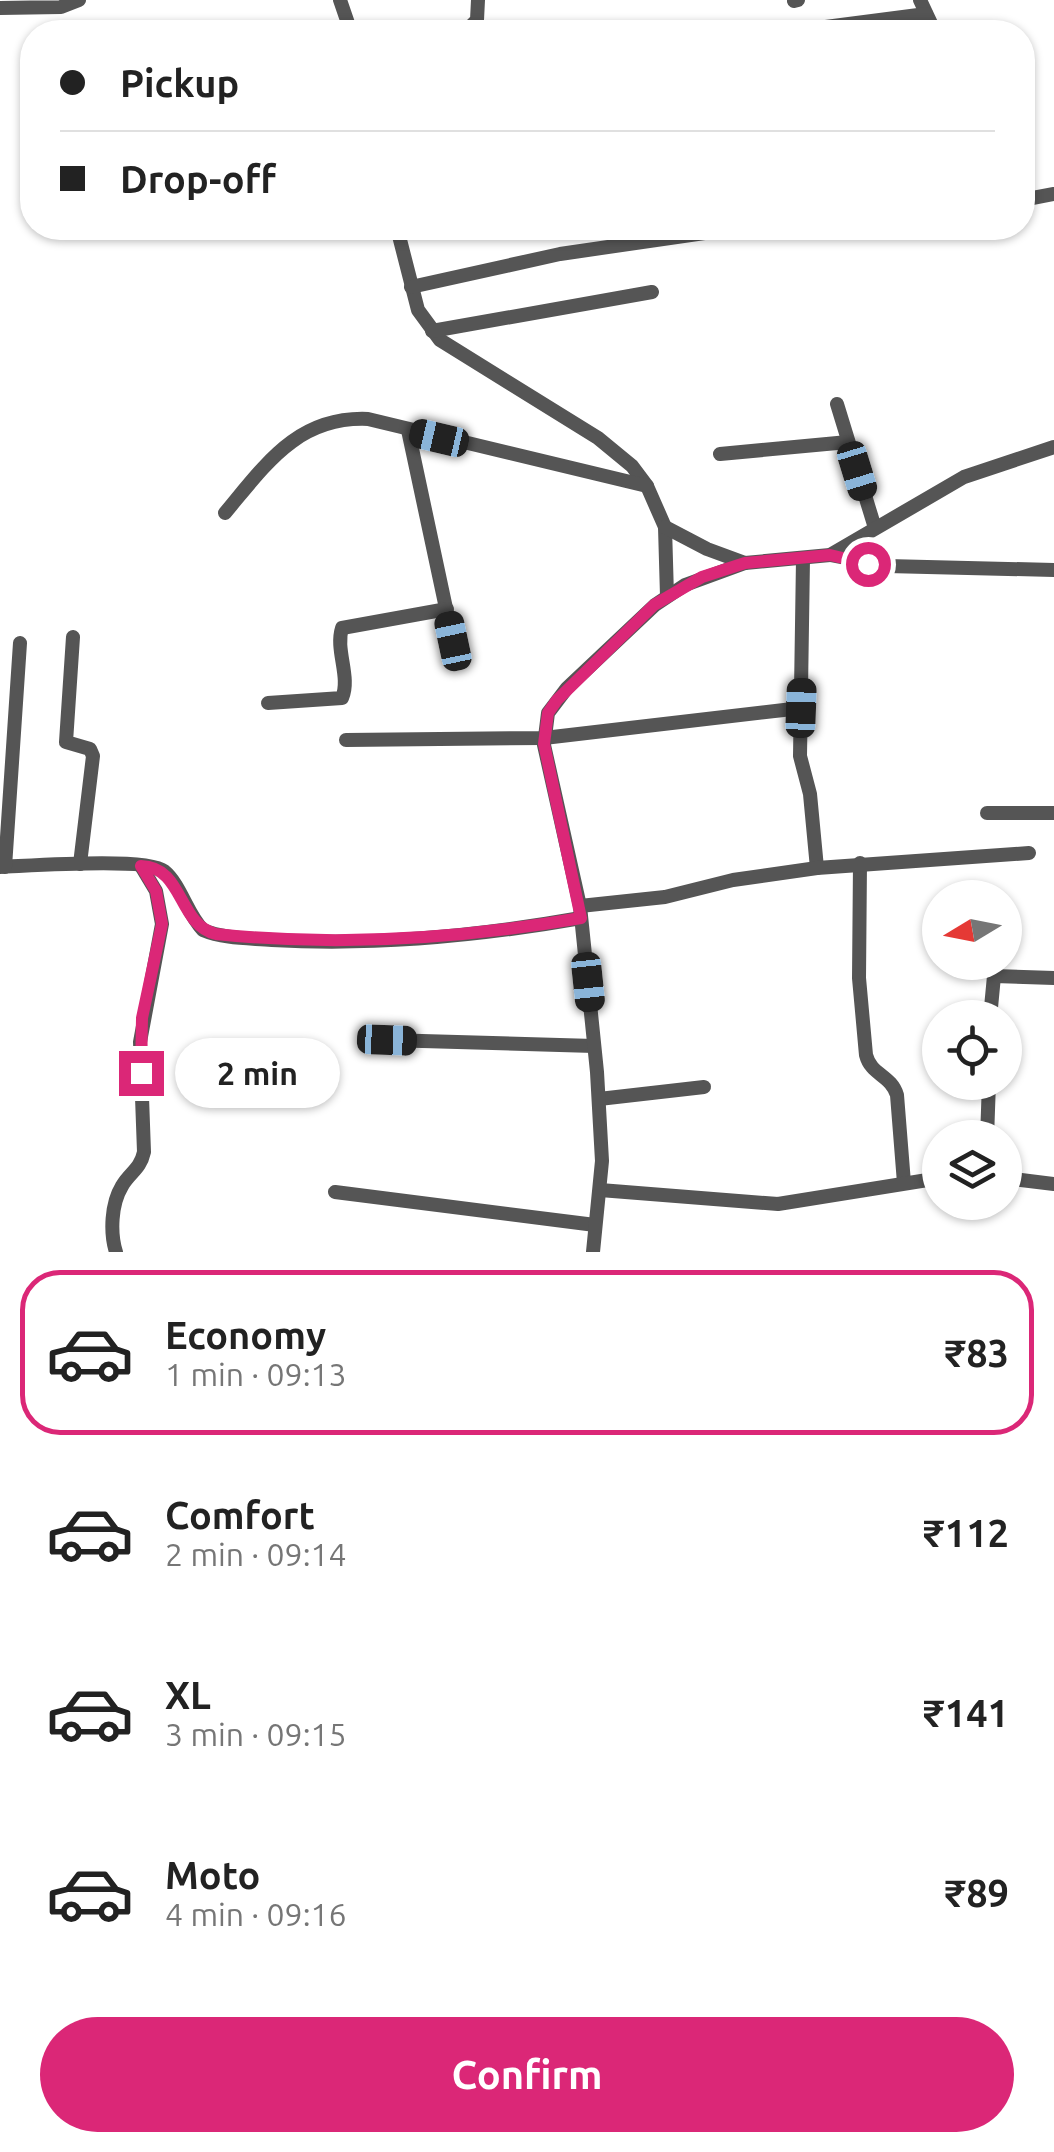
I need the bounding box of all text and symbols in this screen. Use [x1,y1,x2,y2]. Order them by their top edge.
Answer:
text: Pickup [120,62,239,104]
text: Drop-off [120,158,276,200]
car [406,417,472,459]
car [834,438,880,504]
route start [846,542,891,587]
car [432,609,474,673]
car [785,677,817,739]
north arrow [922,880,1022,980]
map controls [922,880,1022,1220]
car [570,951,606,1013]
button: locate [922,1000,1022,1100]
car [356,1024,418,1056]
callout: 2 min [176,1038,341,1108]
route end [119,1051,164,1096]
text: 2 min [217,1055,298,1091]
button: layers [922,1120,1022,1220]
icon: car [45,1308,135,1398]
text: Economy [165,1314,326,1356]
text: ₹83 [945,1332,1009,1374]
text: 1 min · 09:13 [165,1356,347,1392]
icon: car [45,1488,135,1578]
text: Comfort [165,1494,315,1536]
text: ₹112 [923,1512,1009,1554]
text: 2 min · 09:14 [165,1536,347,1572]
icon: car [45,1668,135,1758]
text: XL [165,1674,211,1716]
text: ₹141 [923,1692,1009,1734]
text: 3 min · 09:15 [165,1716,347,1752]
icon: car [45,1848,135,1938]
text: Moto [165,1854,260,1896]
text: ₹89 [945,1872,1009,1914]
text: 4 min · 09:16 [165,1896,347,1932]
button: Confirm [40,2017,1014,2132]

